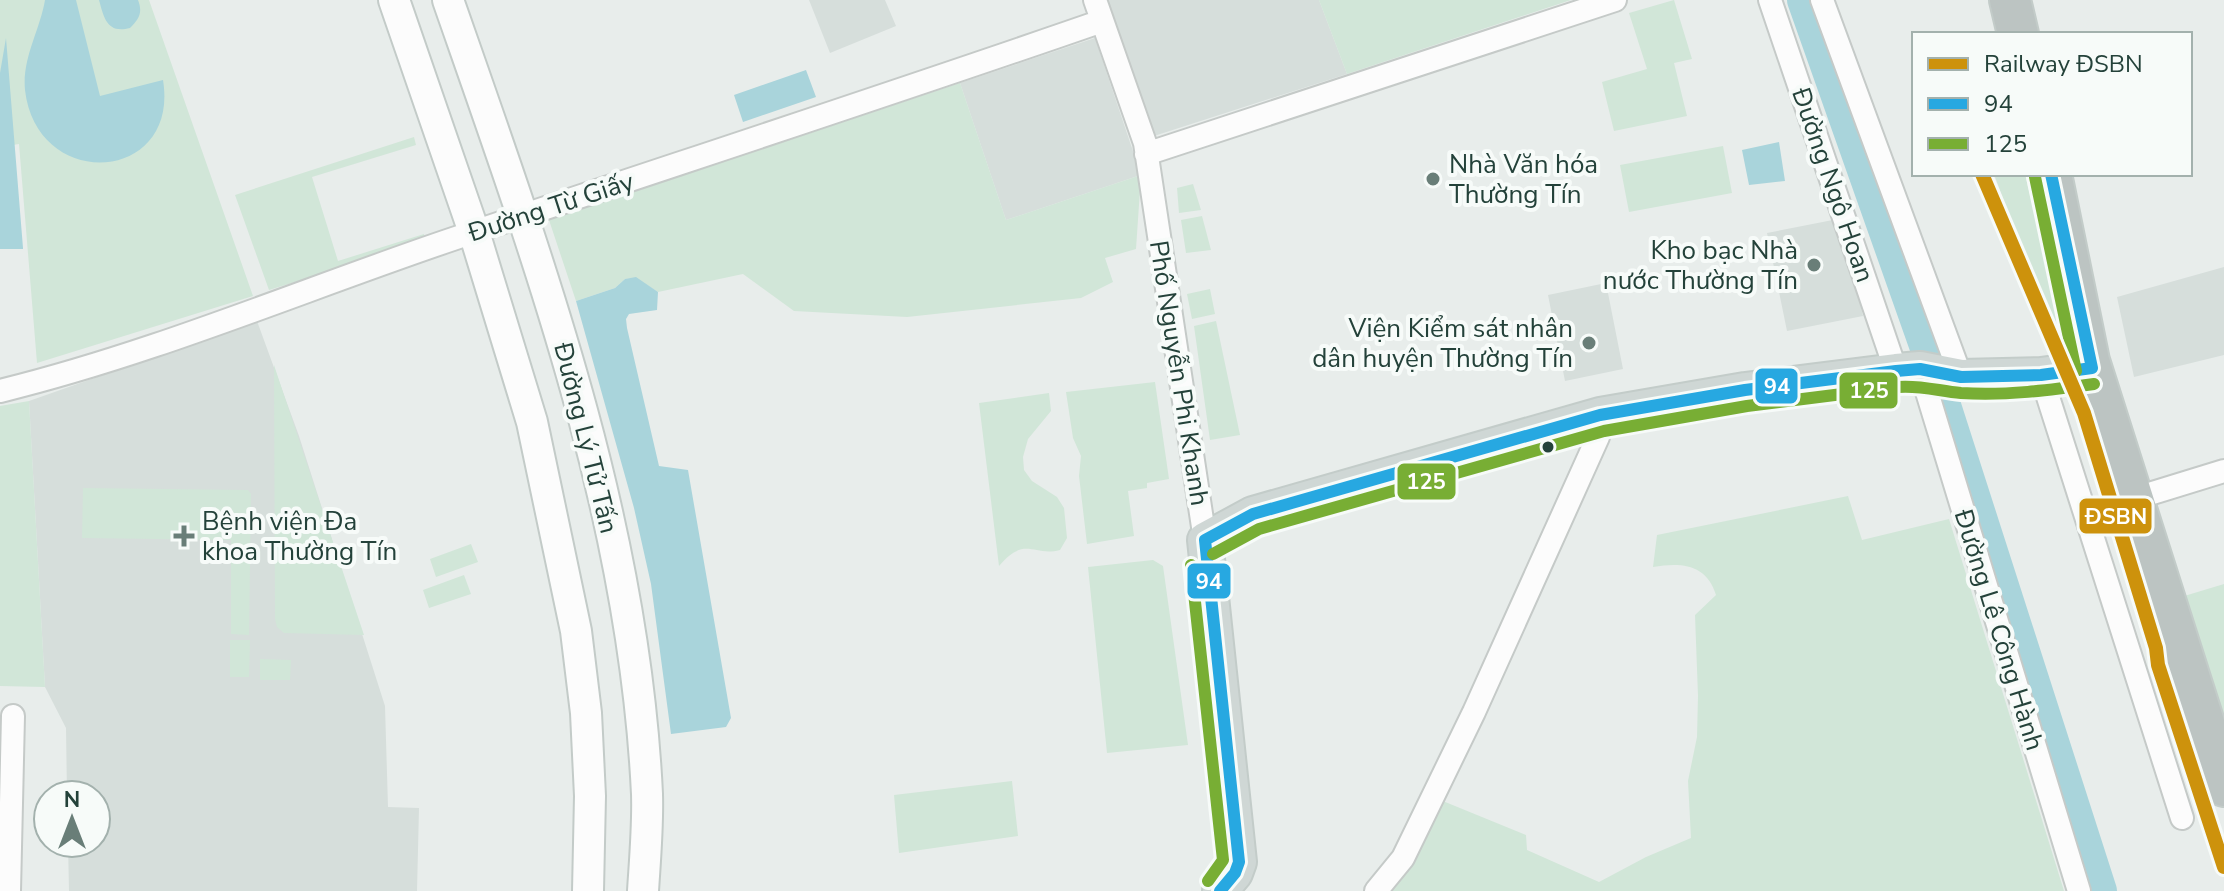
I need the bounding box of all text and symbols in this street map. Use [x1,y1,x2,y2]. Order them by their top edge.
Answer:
legend [1912,32,2192,176]
text: Railway ĐSBN [1984,48,2143,80]
street label: Đường Ngô Hoan [1783,82,1883,287]
text: 94 [1984,88,2013,120]
text: 125 [1984,128,2027,160]
place label: Nhà Văn hóa Thường Tín [1449,147,1598,212]
street label: Đường Từ Giấy [463,164,639,251]
marker: Nhà Văn hóa Thường Tín [1424,170,1442,188]
place label: Kho bạc Nhà nước Thường Tín [1603,233,1798,298]
street label: Phố Nguyễn Phi Khanh [1141,238,1217,508]
marker: Kho bạc Nhà nước Thường Tín [1805,256,1823,274]
place label: Viện Kiểm sát nhân dân huyện Thường Tín [1312,311,1573,376]
marker: Viện Kiểm sát nhân dân huyện Thường Tín [1580,334,1598,352]
street label: Đường Lý Tử Tấn [545,338,627,537]
line badge: 94 [1754,367,1799,405]
line badge: 125 [1838,371,1899,410]
text: 94 [1764,372,1790,402]
text: 125 [1849,376,1889,406]
unlabelled marker [1540,439,1556,455]
line badge: 125 [1396,462,1457,501]
text: 125 [1406,467,1446,497]
line badge: ĐSBN [2078,497,2153,535]
text: ĐSBN [2084,502,2147,532]
place label: Bệnh viện Đa khoa Thường Tín [202,504,397,569]
street label: Đường Lê Công Hành [1945,504,2052,755]
marker: Bệnh viện Đa khoa Thường Tín [173,525,195,547]
line badge: 94 [1186,562,1232,600]
text: 94 [1196,567,1222,597]
north arrow [32,779,112,859]
text: N [64,785,80,815]

